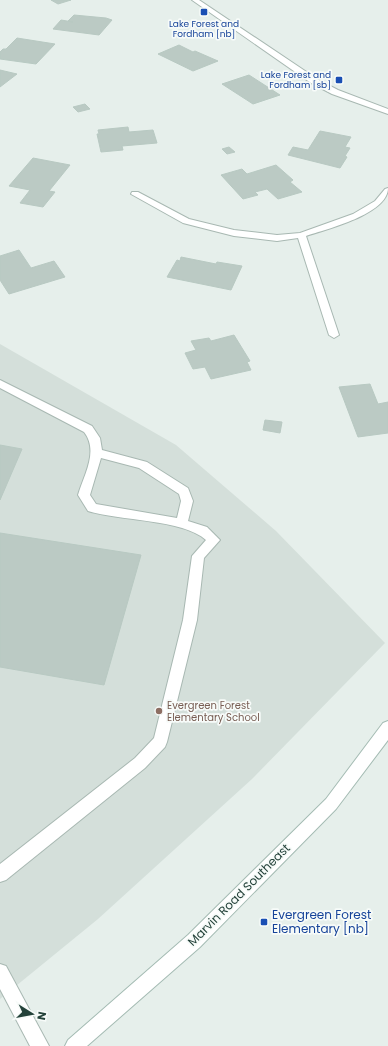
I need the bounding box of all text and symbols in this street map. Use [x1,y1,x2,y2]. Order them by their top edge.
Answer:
marker: Lake Forest and Fordham [nb] [199,7,209,17]
place label: Lake Forest and Fordham [nb] [169,18,239,40]
place label: Lake Forest and Fordham [sb] [261,69,331,91]
marker: Lake Forest and Fordham [sb] [334,75,344,85]
place label: Evergreen Forest Elementary School [167,698,260,725]
marker: Evergreen Forest Elementary School [154,706,164,716]
street label: Marvin Road Southeast [184,840,294,950]
place label: Evergreen Forest Elementary [nb] [272,906,371,937]
marker: Evergreen Forest Elementary [nb] [259,917,269,927]
north arrow [12,994,52,1034]
text: N [33,1010,50,1021]

